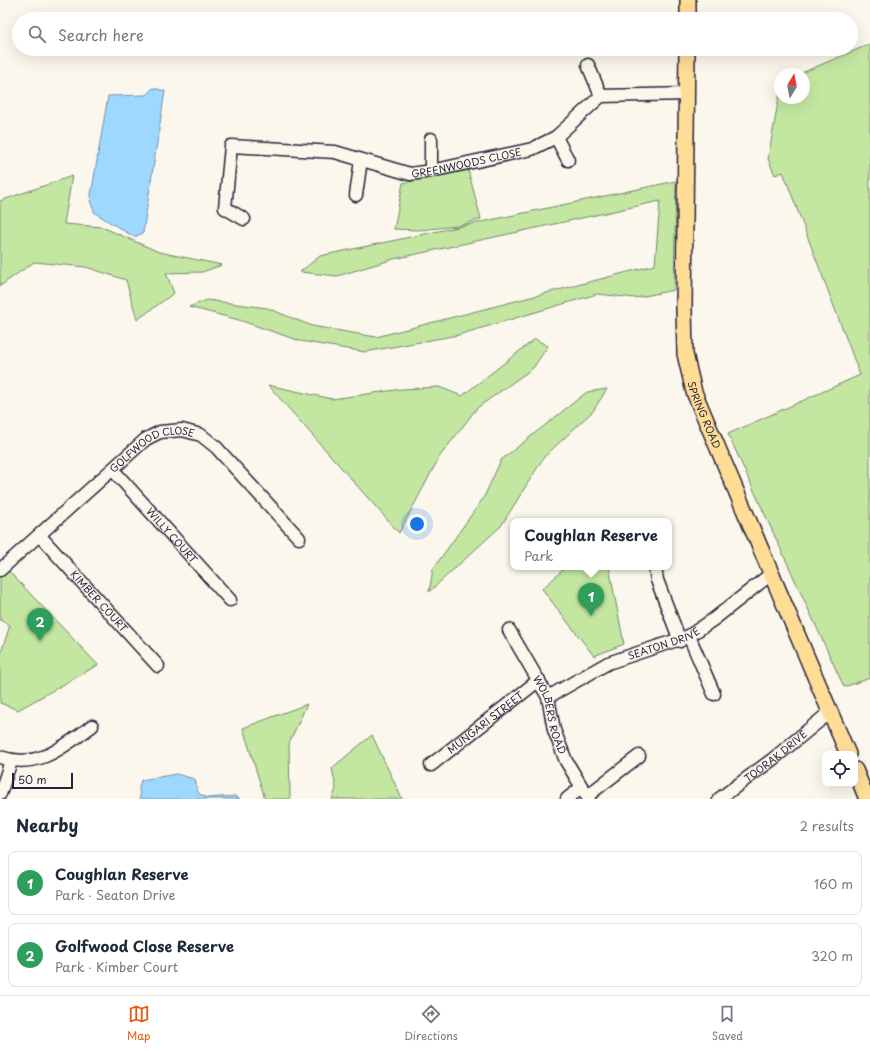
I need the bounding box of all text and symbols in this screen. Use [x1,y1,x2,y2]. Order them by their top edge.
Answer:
search box [12,12,858,56]
icon: search [26,23,48,45]
text: Search here [58,23,144,46]
north arrow [774,68,810,104]
street label: GREENWOODS CLOSE [410,144,523,181]
street label: SPRING ROAD [685,380,725,451]
street label: GOLFWOOD CLOSE [106,422,196,475]
street label: WILLY COURT [143,504,201,566]
your location [407,514,427,534]
popup [510,518,672,570]
text: Coughlan Reserve [524,523,658,546]
text: Park [524,546,553,565]
street label: KIMBER COURT [67,567,132,635]
pin: 1 [578,583,604,616]
pin: 2 [27,608,53,641]
street label: SEATON DRIVE [626,623,702,663]
street label: WOLBERS ROAD [530,672,571,756]
street label: MUNGARI STREET [444,687,526,757]
street label: TOORAK DRIVE [741,726,810,785]
map controls [822,751,858,787]
button: locate [822,751,858,787]
scale bar [12,771,73,790]
text: 50 m [18,771,47,788]
text: Nearby [16,812,78,838]
text: 2 results [800,816,854,835]
text: Coughlan Reserve [55,862,189,885]
text: 1 [27,874,33,893]
text: 160 m [814,874,853,893]
text: Park · Seaton Drive [55,885,175,904]
text: Golfwood Close Reserve [55,934,234,957]
text: 2 [25,946,35,965]
text: 320 m [811,946,853,965]
text: Park · Kimber Court [55,957,178,976]
tab: Map [127,1003,150,1044]
tab: Directions [404,1003,458,1044]
tab: Saved [712,1003,743,1044]

